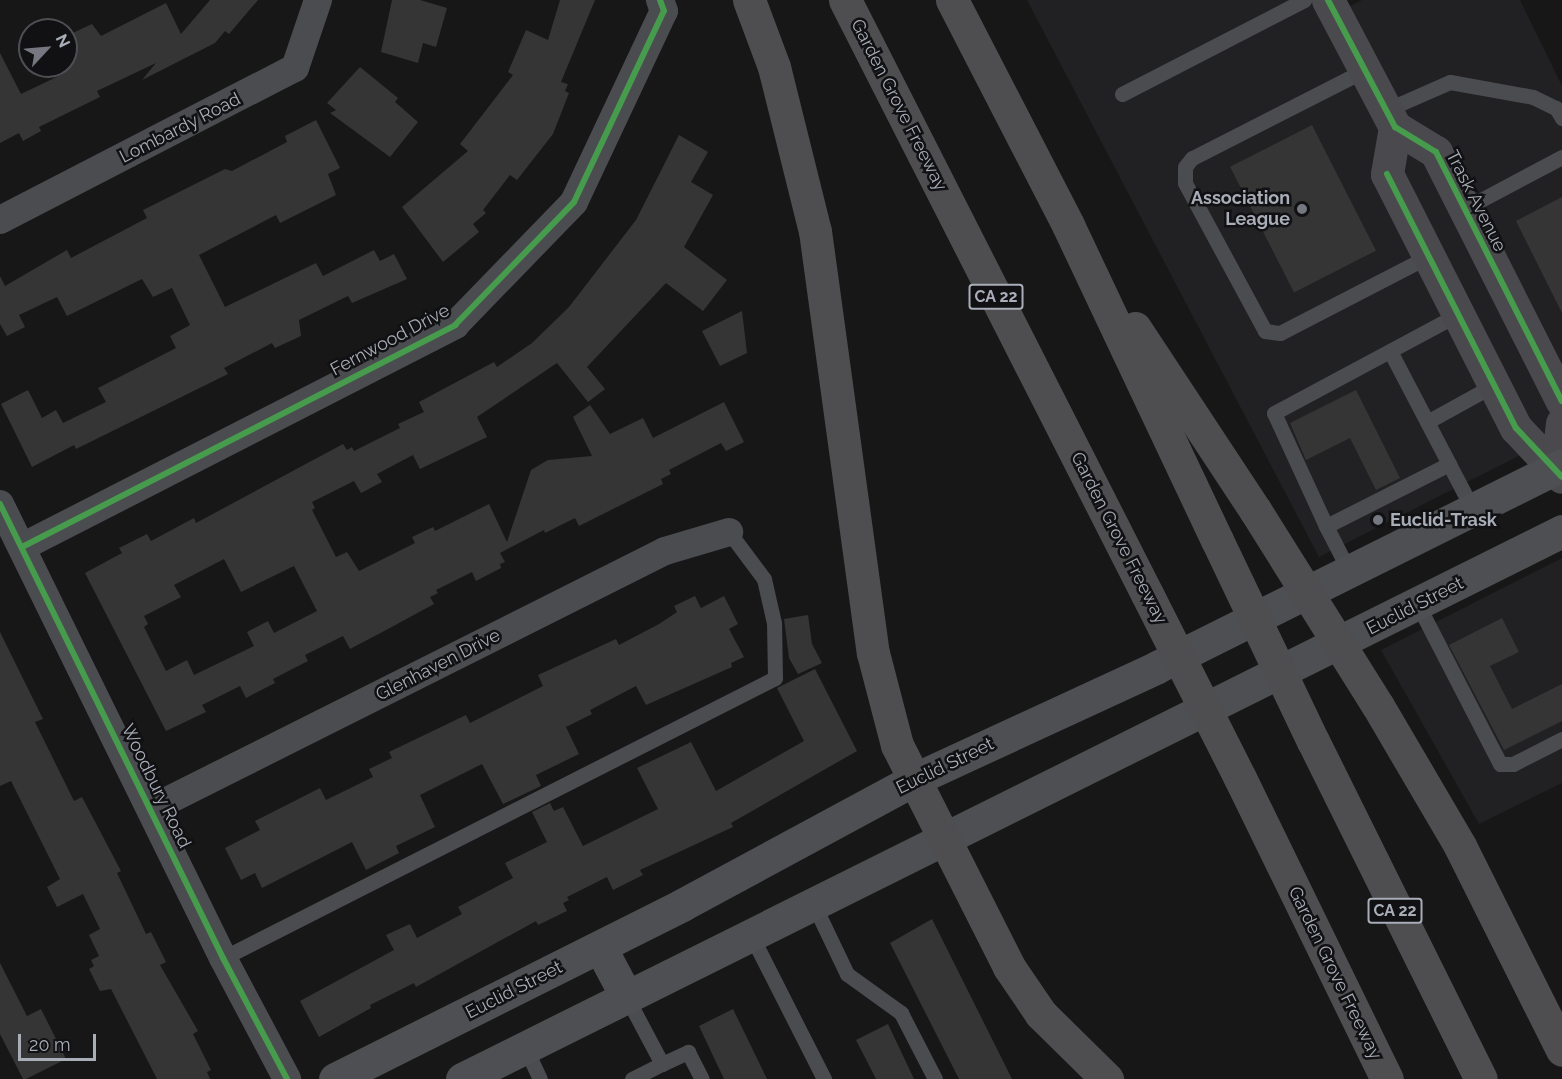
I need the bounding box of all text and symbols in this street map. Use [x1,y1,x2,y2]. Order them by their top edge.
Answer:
street label: Garden Grove Freeway [846,16,952,194]
north arrow [18,18,78,78]
text: N [52,31,74,50]
street label: Lombardy Road [116,88,244,168]
street label: Trask Avenue [1441,146,1511,256]
place label: Association League [1191,188,1290,230]
marker: Association League [1295,202,1309,216]
road number: CA 22 [968,284,1024,310]
street label: Fernwood Drive [327,300,453,380]
street label: Garden Grove Freeway [1066,449,1172,627]
place label: Euclid-Trask [1390,509,1497,531]
marker: Euclid-Trask [1371,513,1385,527]
street label: Euclid Street [1363,572,1467,640]
street label: Glenhaven Drive [372,624,504,706]
street label: Woodbury Road [117,720,195,852]
street label: Euclid Street [893,733,997,799]
street label: Garden Grove Freeway [1284,883,1386,1063]
road number: CA 22 [1366,898,1424,924]
street label: Euclid Street [462,956,566,1024]
scale bar [21,1022,99,1060]
text: 20 m [29,1034,71,1055]

